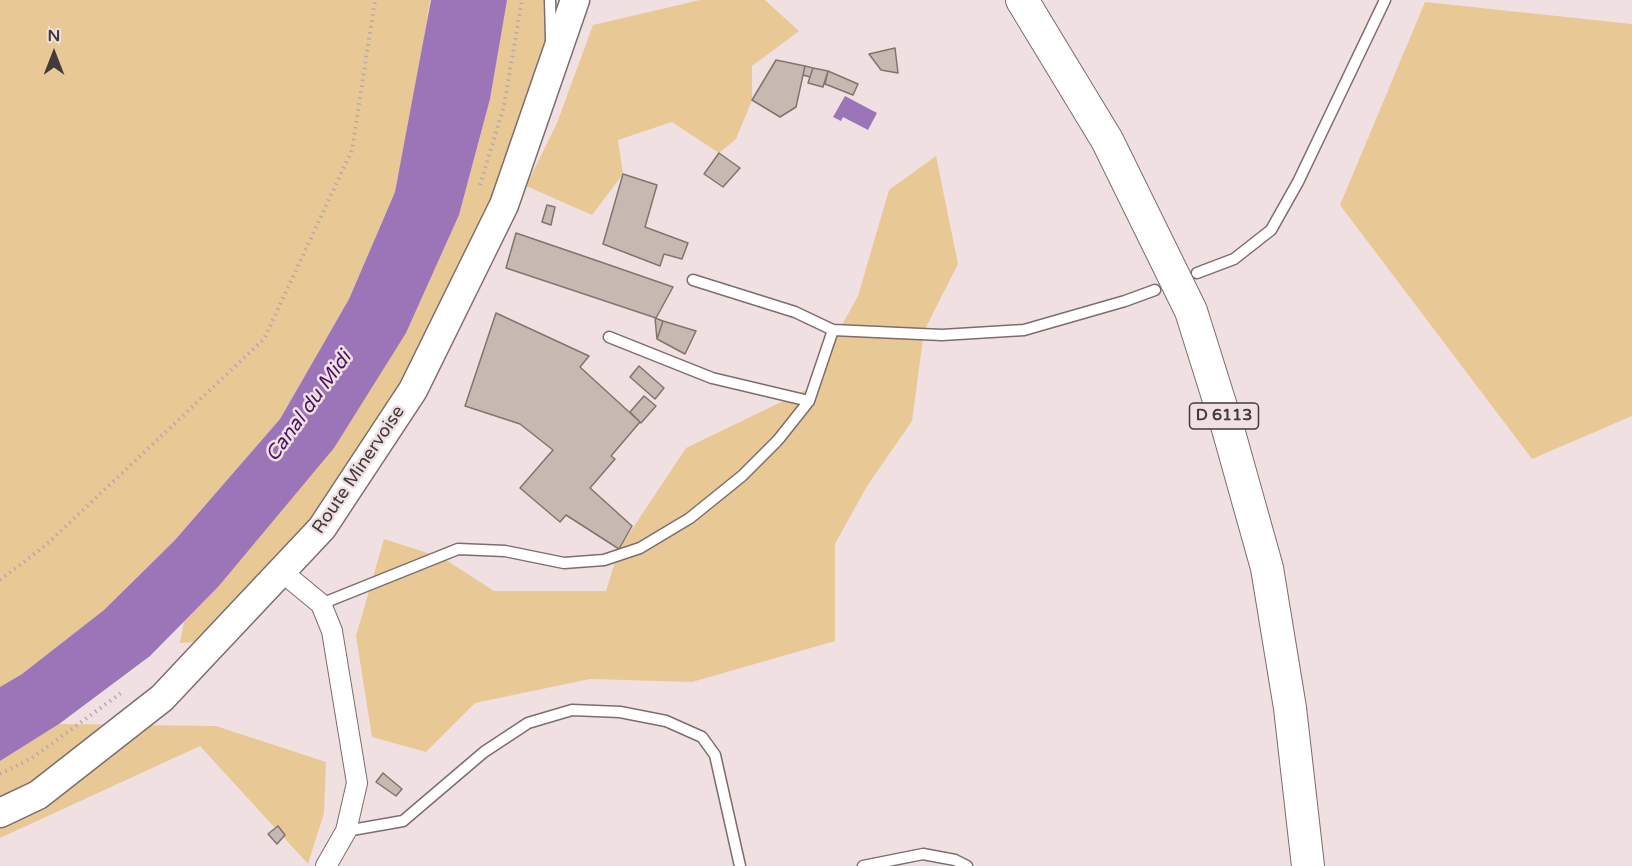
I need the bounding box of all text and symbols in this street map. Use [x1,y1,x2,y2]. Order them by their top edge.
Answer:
north arrow [24,24,84,84]
text: N [48,26,60,46]
water label: Canal du Midi [261,347,357,467]
street label: Route Minervoise [308,402,410,538]
road number: D 6113 [1190,403,1258,429]

